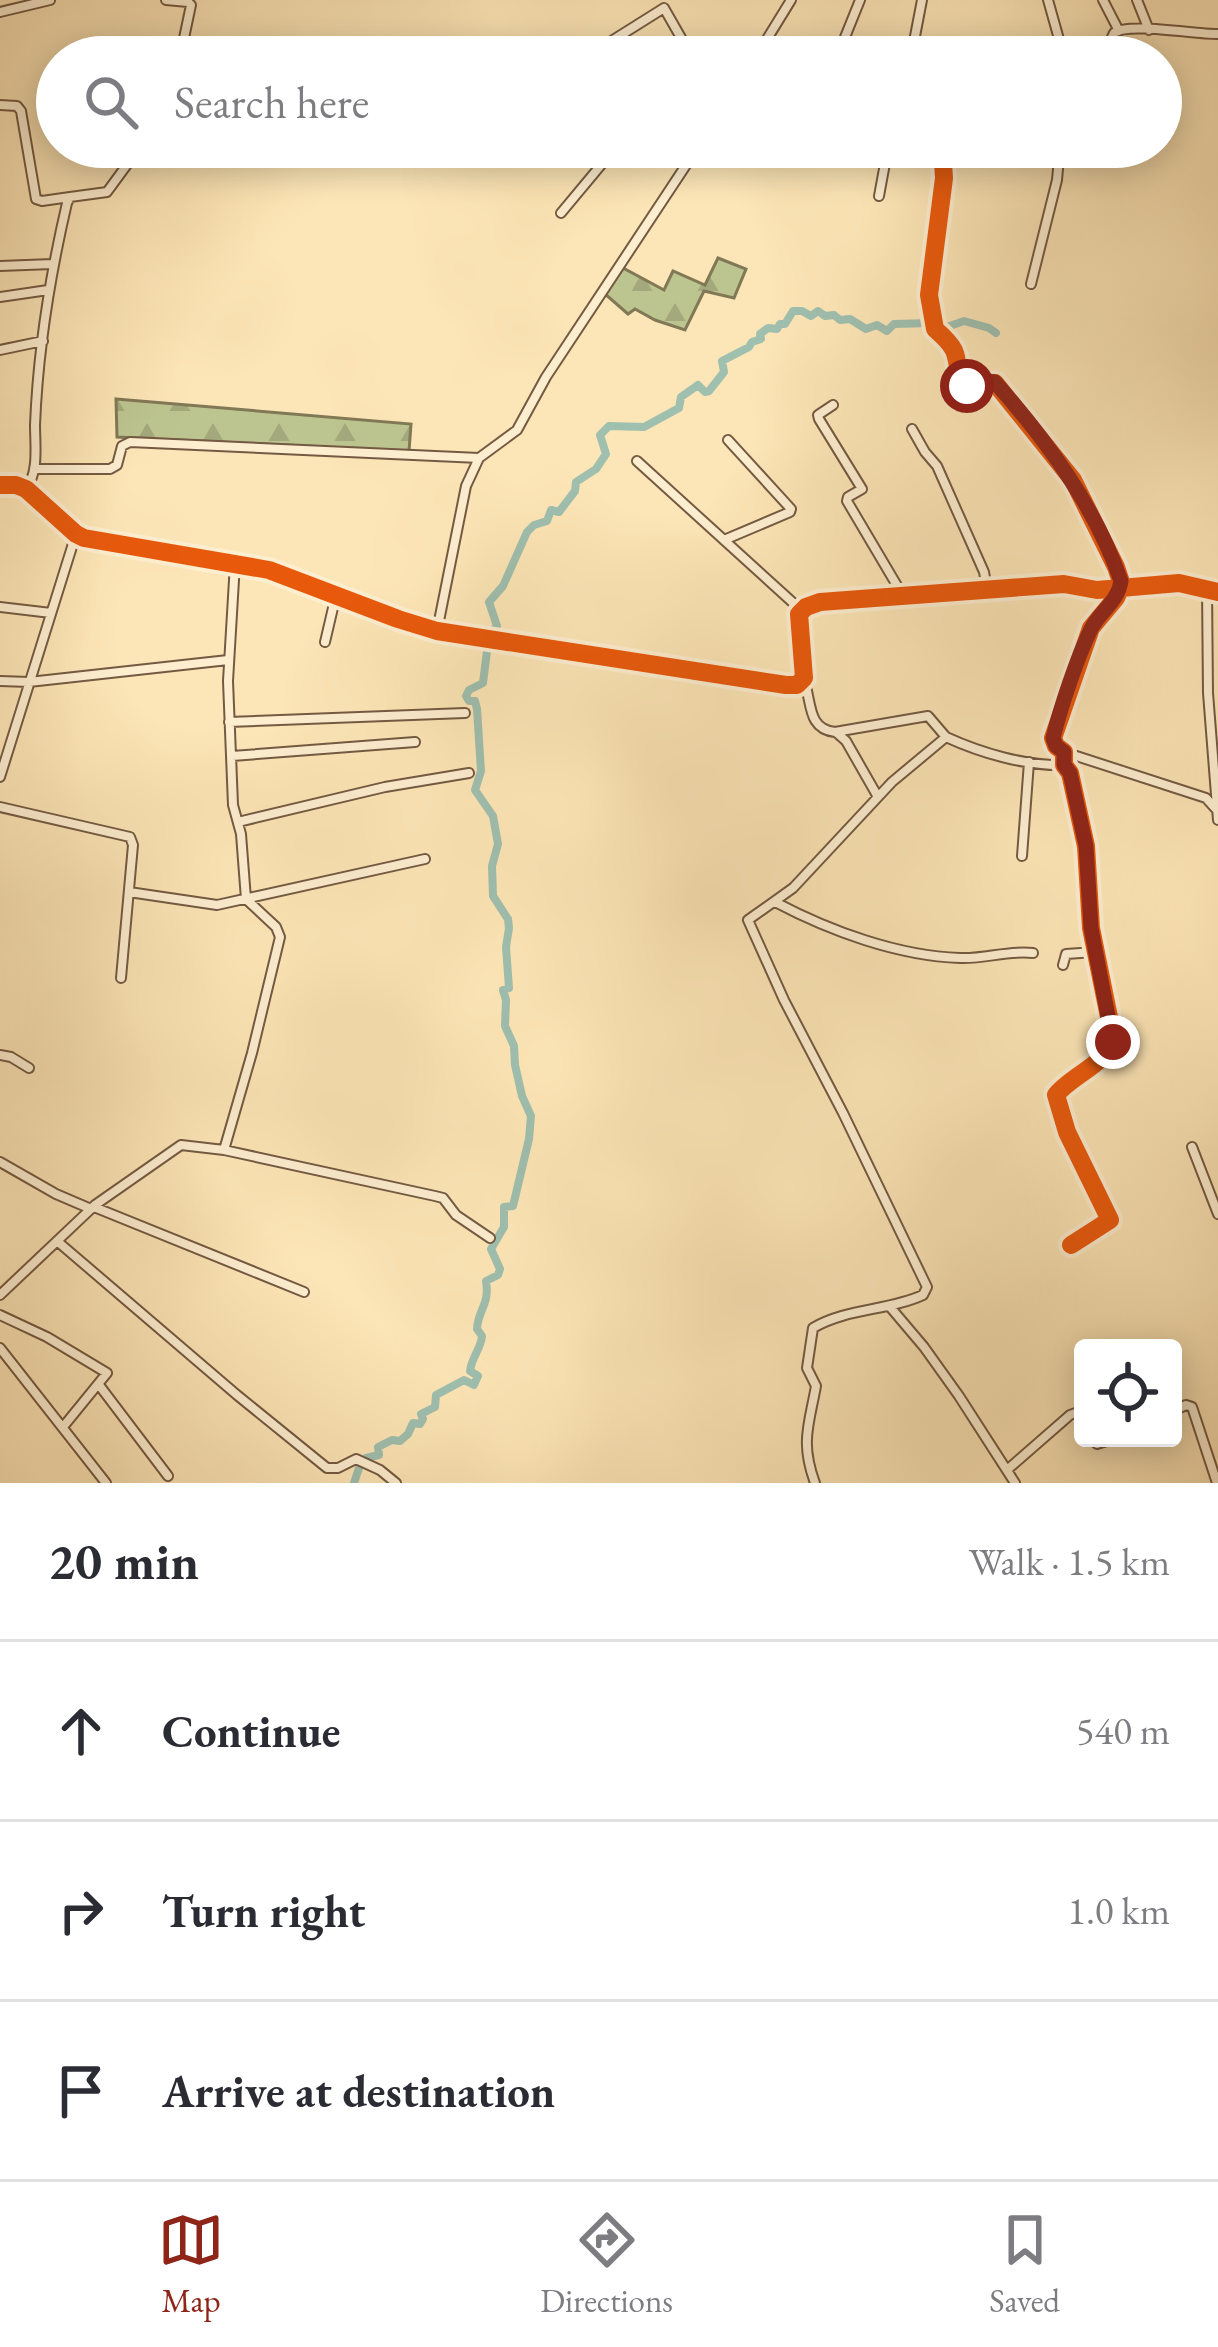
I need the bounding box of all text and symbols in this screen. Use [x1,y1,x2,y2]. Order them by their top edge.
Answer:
search box [36,36,1182,168]
icon: search [78,69,144,135]
text: Search here [174,73,369,131]
route start [940,359,994,413]
route end [1086,1015,1140,1069]
map controls [1074,1339,1182,1447]
button: locate [1074,1339,1182,1447]
text: 20 min [48,1528,199,1594]
text: Walk · 1.5 km [969,1536,1170,1587]
icon: ahead [48,1698,114,1764]
text: Continue [162,1702,340,1760]
text: 540 m [1076,1705,1170,1756]
icon: right [48,1878,114,1944]
text: Turn right [162,1882,365,1940]
text: 1.0 km [1067,1885,1170,1936]
icon: arrive [48,2058,114,2124]
text: Arrive at destination [162,2062,555,2120]
tab: Map [158,2207,224,2322]
tab: Directions [540,2207,673,2322]
tab: Saved [989,2207,1060,2322]

